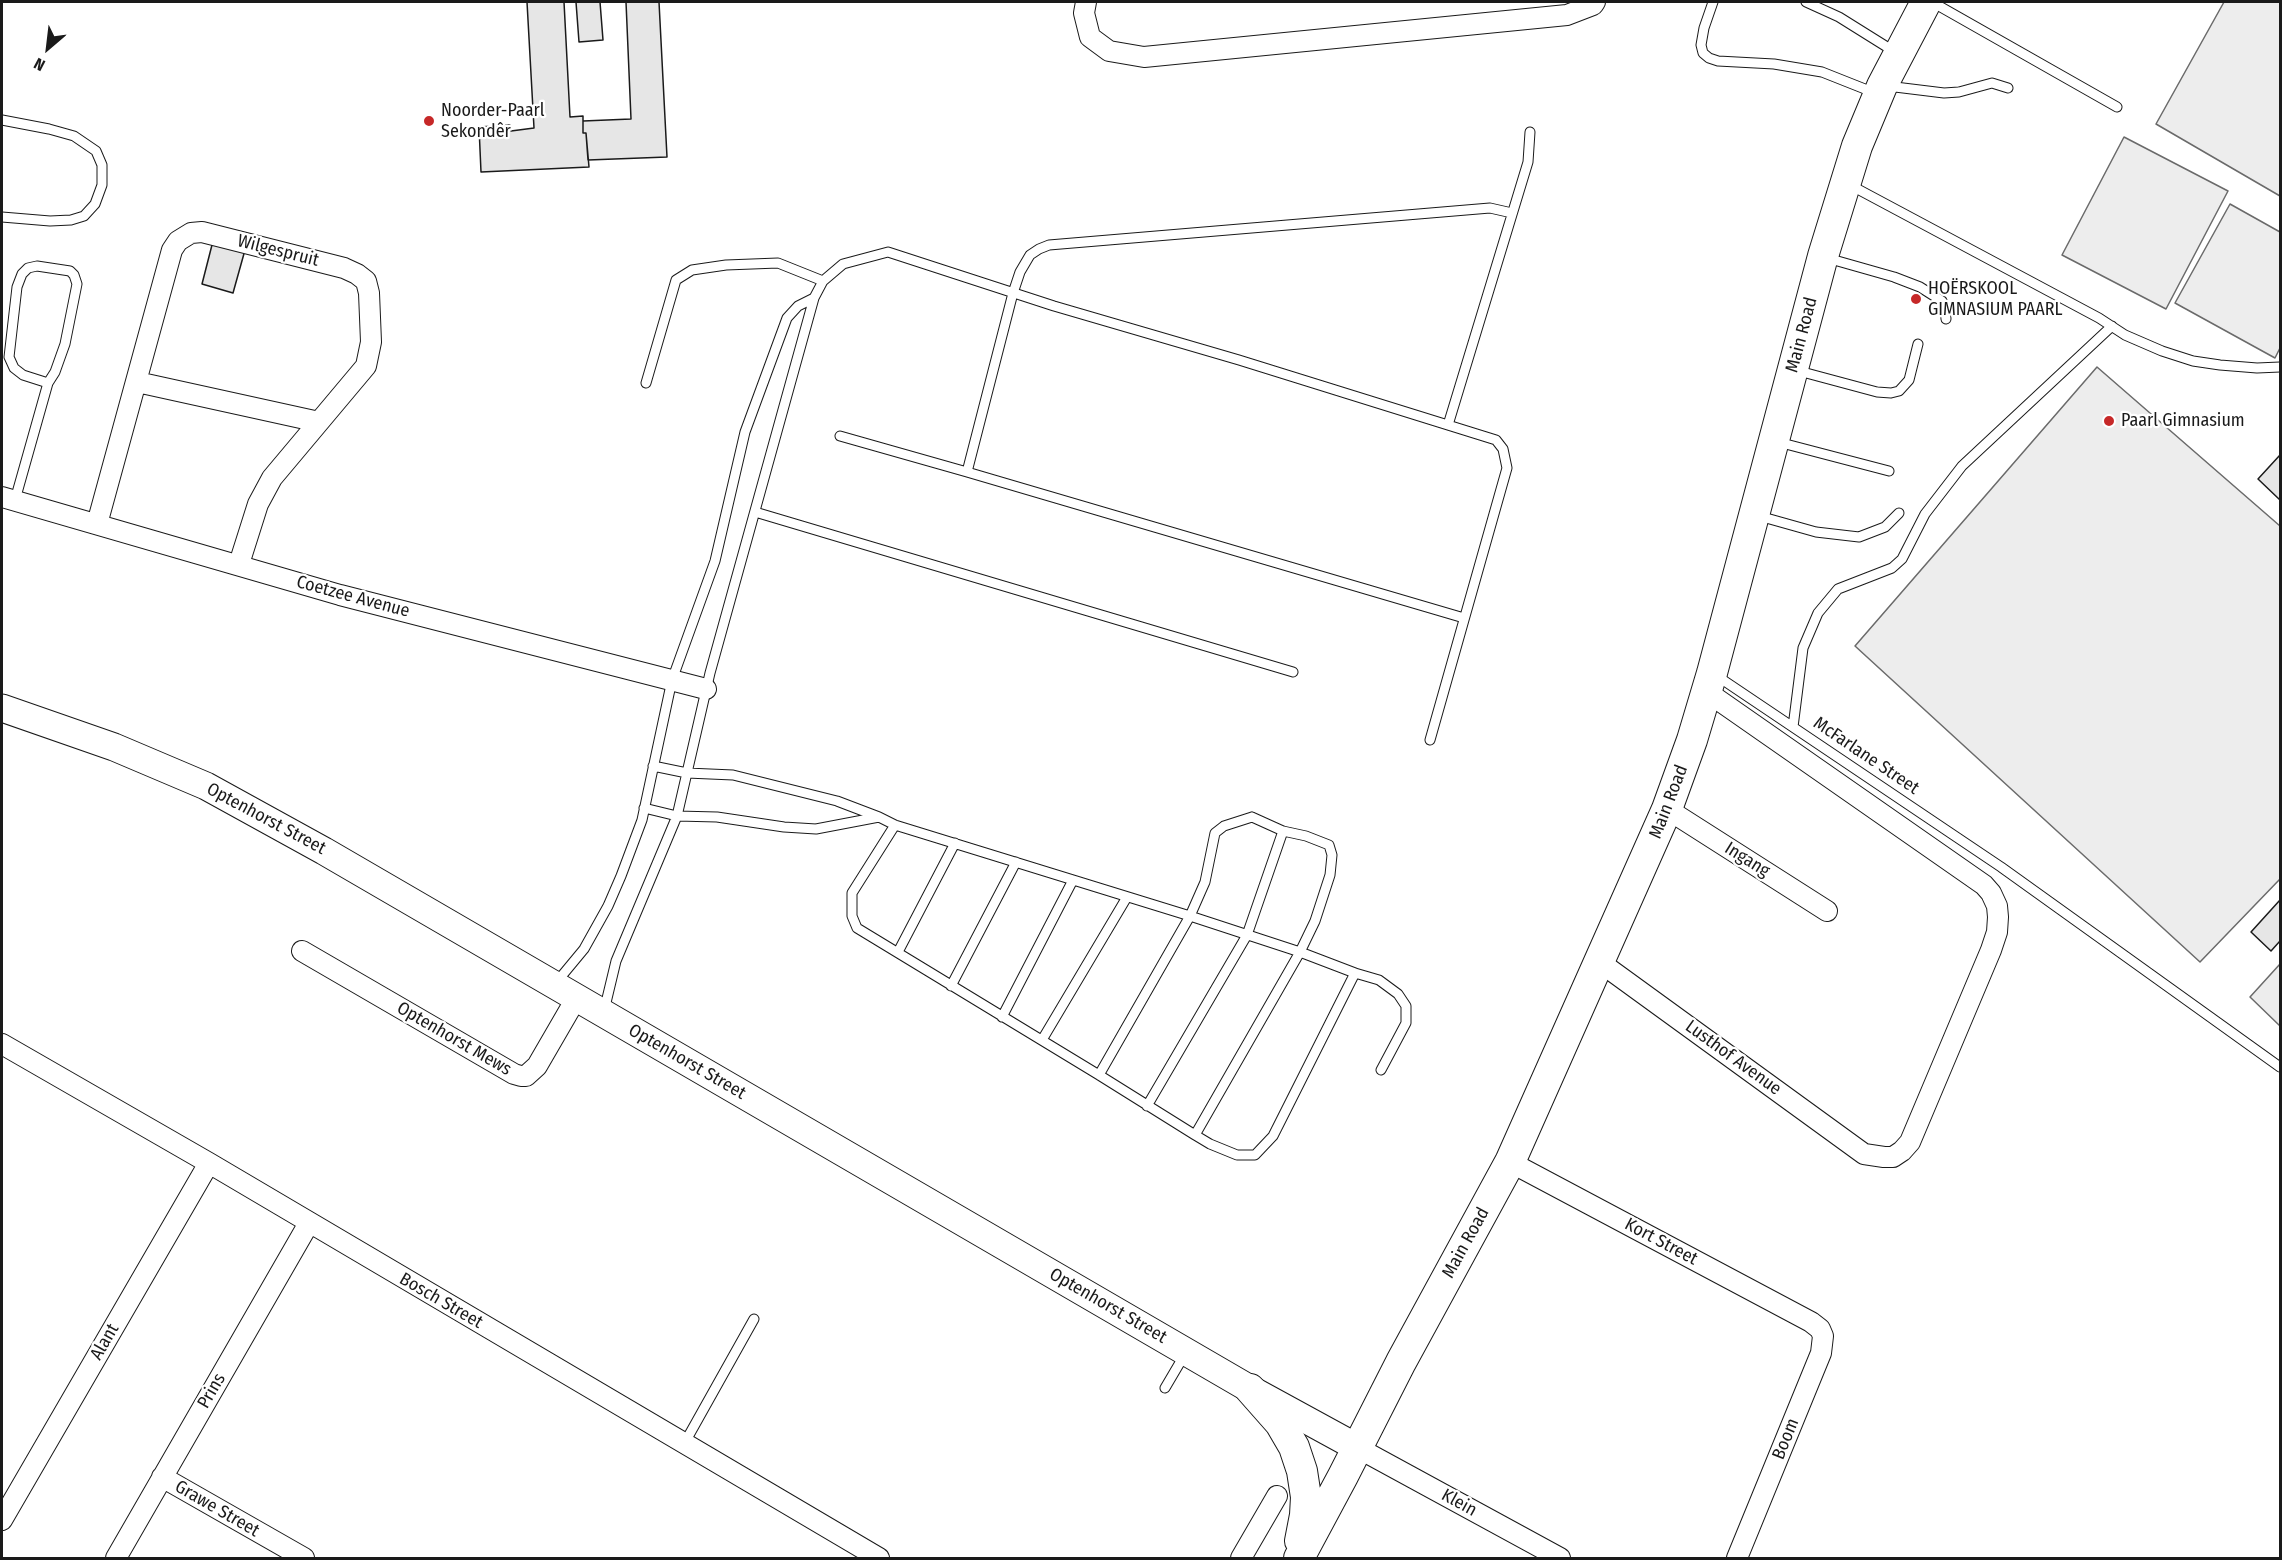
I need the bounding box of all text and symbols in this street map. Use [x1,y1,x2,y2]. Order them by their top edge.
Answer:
north arrow [18,18,78,78]
text: N [31,54,48,75]
place label: Noorder-Paarl Sekondêr [441,100,545,142]
marker: Noorder-Paarl Sekondêr [422,114,436,128]
street label: Wilgespruit [235,230,321,272]
place label: HOËRSKOOL GIMNASIUM PAARL [1928,278,2063,320]
marker: HOËRSKOOL GIMNASIUM PAARL [1909,292,1923,306]
street label: Main Road [1782,295,1822,375]
place label: Paarl Gimnasium [2121,410,2245,432]
marker: Paarl Gimnasium [2102,414,2116,428]
street label: Coetzee Avenue [294,572,412,622]
street label: McFarlane Street [1809,713,1923,799]
street label: Main Road [1645,762,1693,842]
street label: Optenhorst Street [203,778,329,860]
street label: Ingang [1720,838,1774,882]
street label: Optenhorst Mews [393,997,515,1081]
street label: Lusthof Avenue [1681,1016,1785,1100]
street label: Optenhorst Street [624,1020,750,1104]
street label: Main Road [1438,1204,1494,1282]
street label: Kort Street [1621,1214,1701,1270]
street label: Optenhorst Street [1045,1264,1171,1348]
street label: Bosch Street [395,1268,487,1334]
street label: Alant [86,1320,124,1364]
street label: Prins [193,1370,231,1412]
street label: Boom [1768,1415,1804,1463]
street label: Grawe Street [171,1476,263,1542]
street label: Klein [1438,1485,1480,1521]

